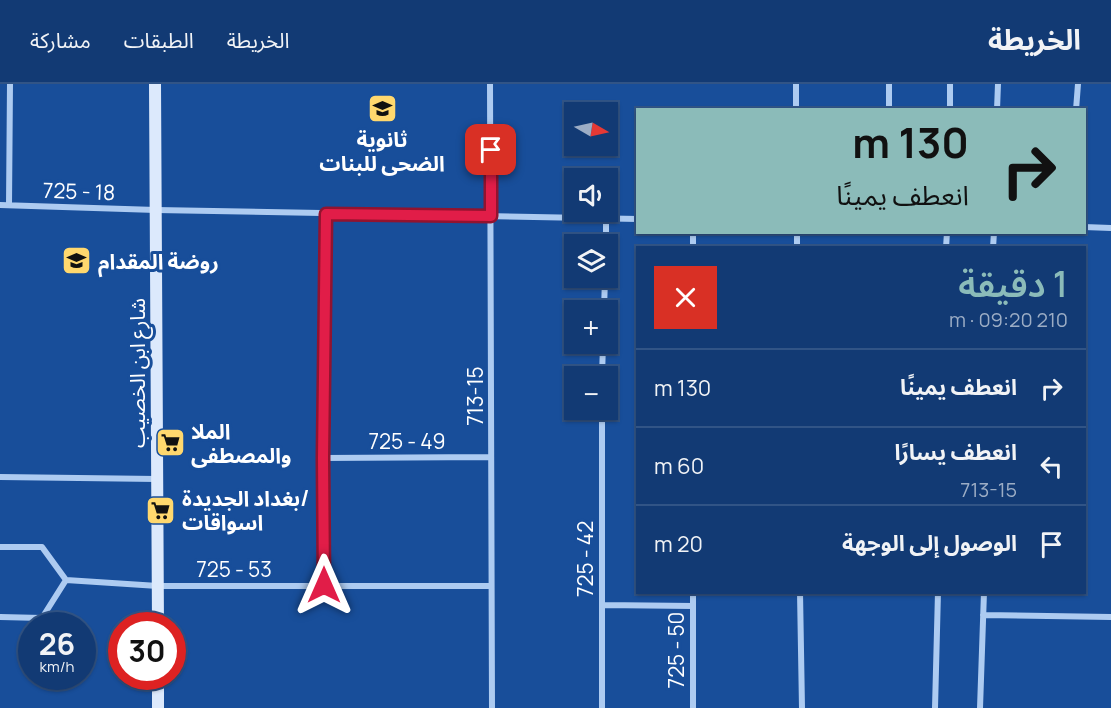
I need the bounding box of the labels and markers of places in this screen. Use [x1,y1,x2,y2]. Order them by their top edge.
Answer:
school or university icon: ثانوية الضحى للبنات [366,92,398,124]
pin [465,124,516,175]
place label: ثانوية الضحى للبنات [319,125,445,177]
school or university icon: روضة المقدام [61,245,93,277]
place label: روضة المقدام [98,247,219,278]
place label: الملا والمصطفى [191,417,292,469]
supermarket icon: الملا والمصطفى [154,427,186,459]
place label: بغداد الجديدة/ اسواقات [182,484,309,536]
supermarket icon: بغداد الجديدة/ اسواقات [145,494,177,526]

